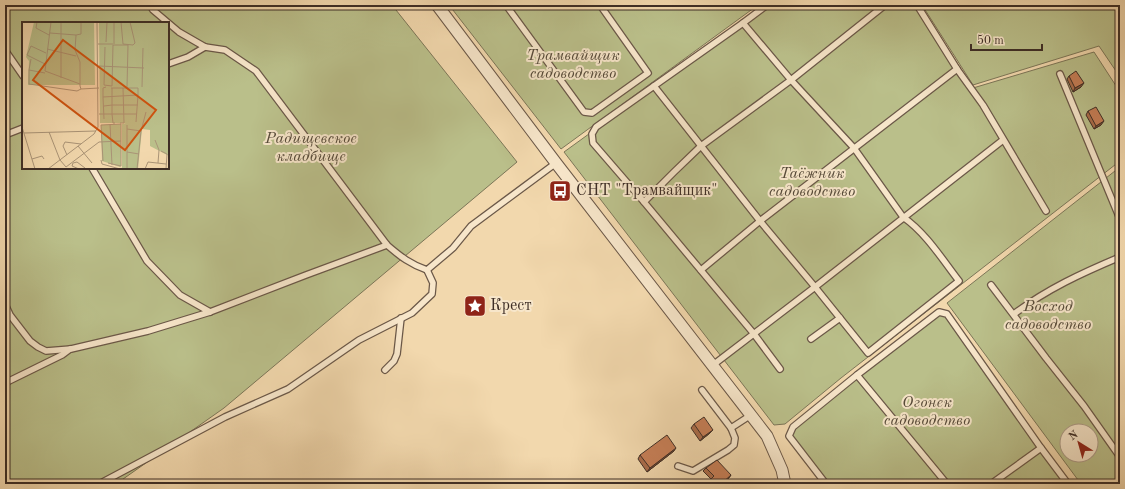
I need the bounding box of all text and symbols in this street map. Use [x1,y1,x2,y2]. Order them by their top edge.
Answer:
inset map [22,22,169,169]
scale bar [971,26,1042,52]
text: 50 m [977,34,1004,47]
park label: Трамвайщик садоводство [526,48,620,82]
park label: Радищевское кладбище [264,131,357,165]
park label: Таёжник садоводство [769,166,855,200]
bus stop icon: СНТ "Трамвайщик" [547,178,573,204]
place label: СНТ "Трамвайщик" [576,183,718,199]
place icon: Крест [462,293,488,319]
place label: Крест [490,298,532,314]
park label: Восход садоводство [1005,299,1091,333]
park label: Огонек садоводство [884,395,970,429]
north arrow [1059,423,1099,463]
text: N [1067,429,1081,443]

